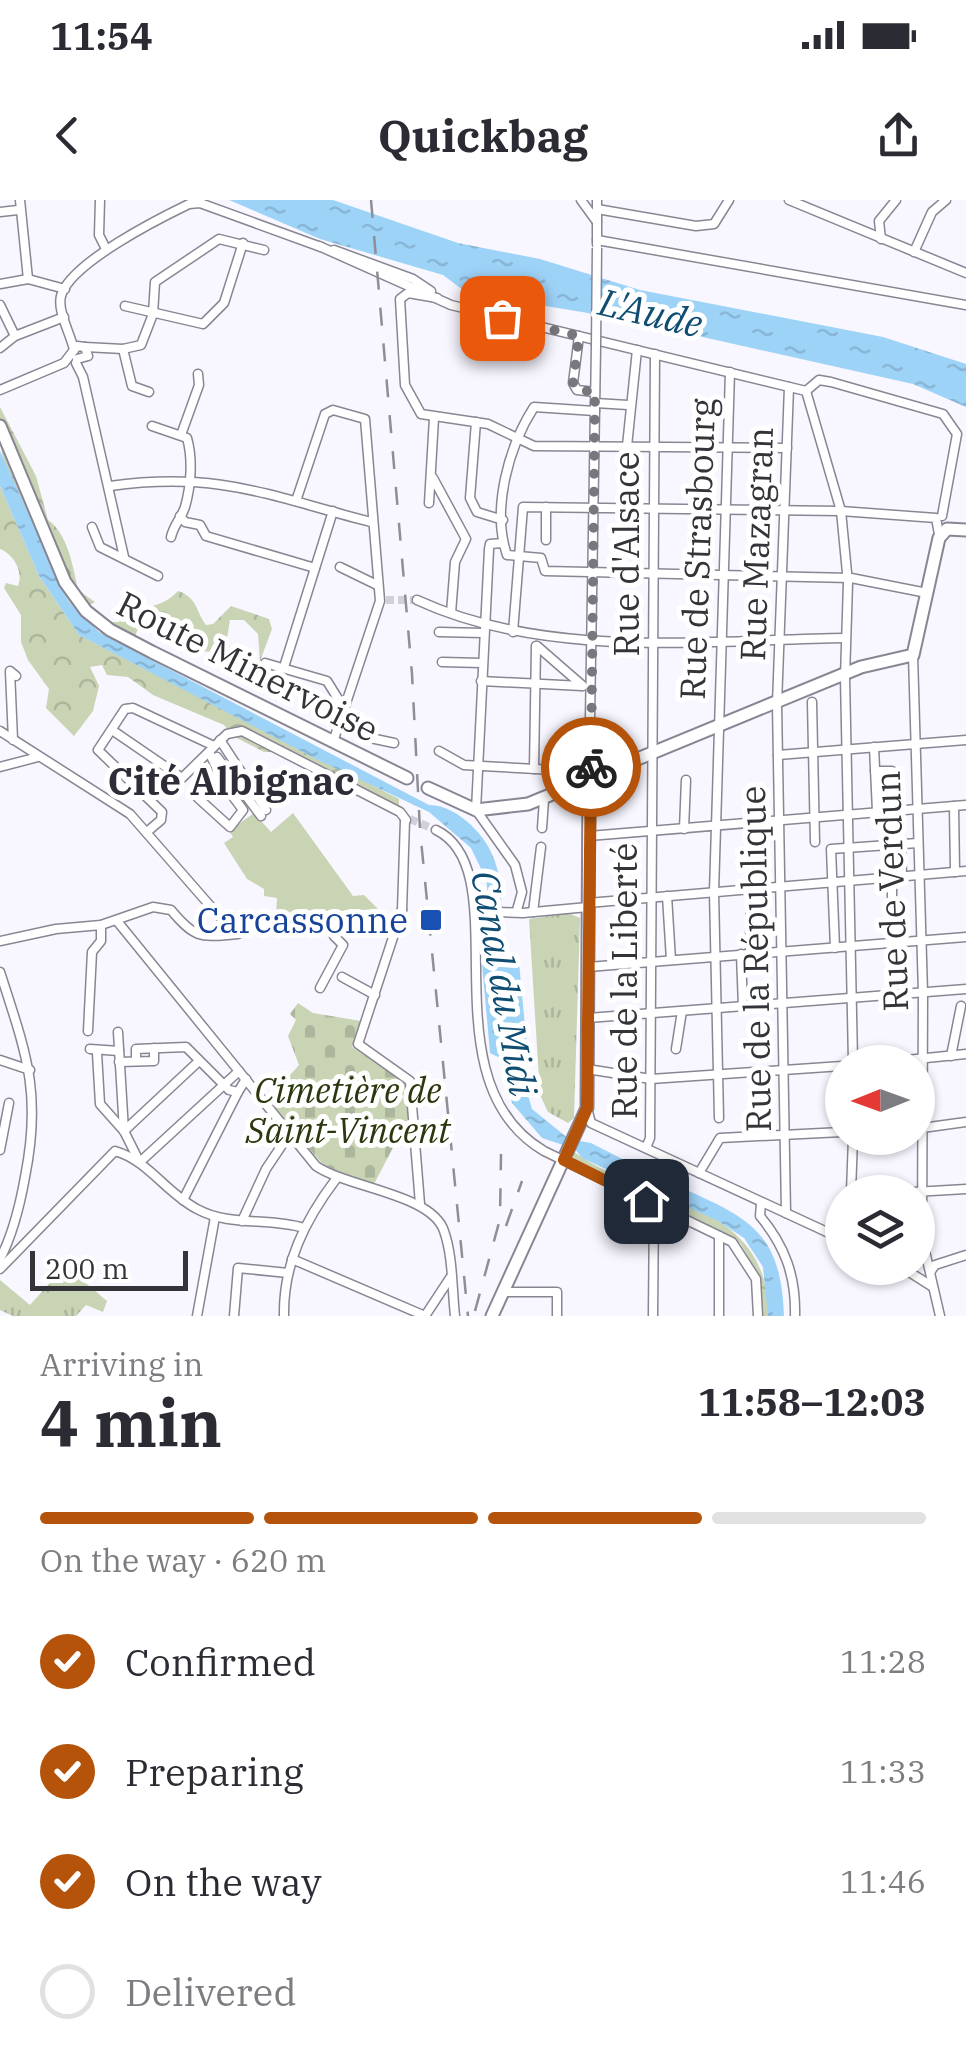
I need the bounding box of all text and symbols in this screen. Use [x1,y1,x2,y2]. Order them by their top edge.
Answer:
text: 11:54 [50,11,153,60]
text: Quickbag [378,106,588,164]
icon: back [40,108,95,163]
icon: share [871,108,926,163]
pin [460,276,545,361]
water label: L'Aude [593,276,708,348]
icon: bag [475,291,530,346]
street label: Rue de Strasbourg [669,397,725,701]
street label: Rue Mazagran [729,426,783,662]
street label: Rue d'Alsace [603,451,649,657]
street label: Route Minervoise [109,580,387,752]
courier [541,717,641,817]
icon: bike [564,740,619,795]
district label: Cité Albignac [107,756,355,805]
street label: Rue de Verdun [864,770,918,1012]
street label: Rue de la République [729,785,781,1133]
street label: Rue de la Liberté [601,843,647,1119]
water label: Canal du Midi [461,867,549,1100]
place label: Carcassonne [197,897,408,943]
marker: Carcassonne [418,907,444,933]
north arrow [825,1045,935,1155]
map controls [825,1045,935,1285]
park label: Cimetière de Saint-Vincent [244,1067,452,1153]
pin [604,1159,689,1244]
icon: home [619,1174,674,1229]
button: layers [825,1175,935,1285]
scale bar [30,1246,188,1290]
text: 200 m [45,1250,129,1287]
text: Arriving in [40,1343,203,1385]
text: 11:58–12:03 [698,1377,926,1426]
text: 4 min [40,1380,222,1465]
text: On the way · 620 m [40,1539,326,1581]
icon: check [40,1634,95,1689]
text: Confirmed [125,1637,316,1686]
text: 11:28 [840,1640,926,1682]
icon: check [40,1744,95,1799]
text: Preparing [125,1747,304,1796]
text: 11:33 [840,1750,926,1792]
icon: check [40,1854,95,1909]
text: On the way [125,1857,322,1906]
text: 11:46 [840,1860,926,1902]
text: Delivered [125,1967,297,2016]

